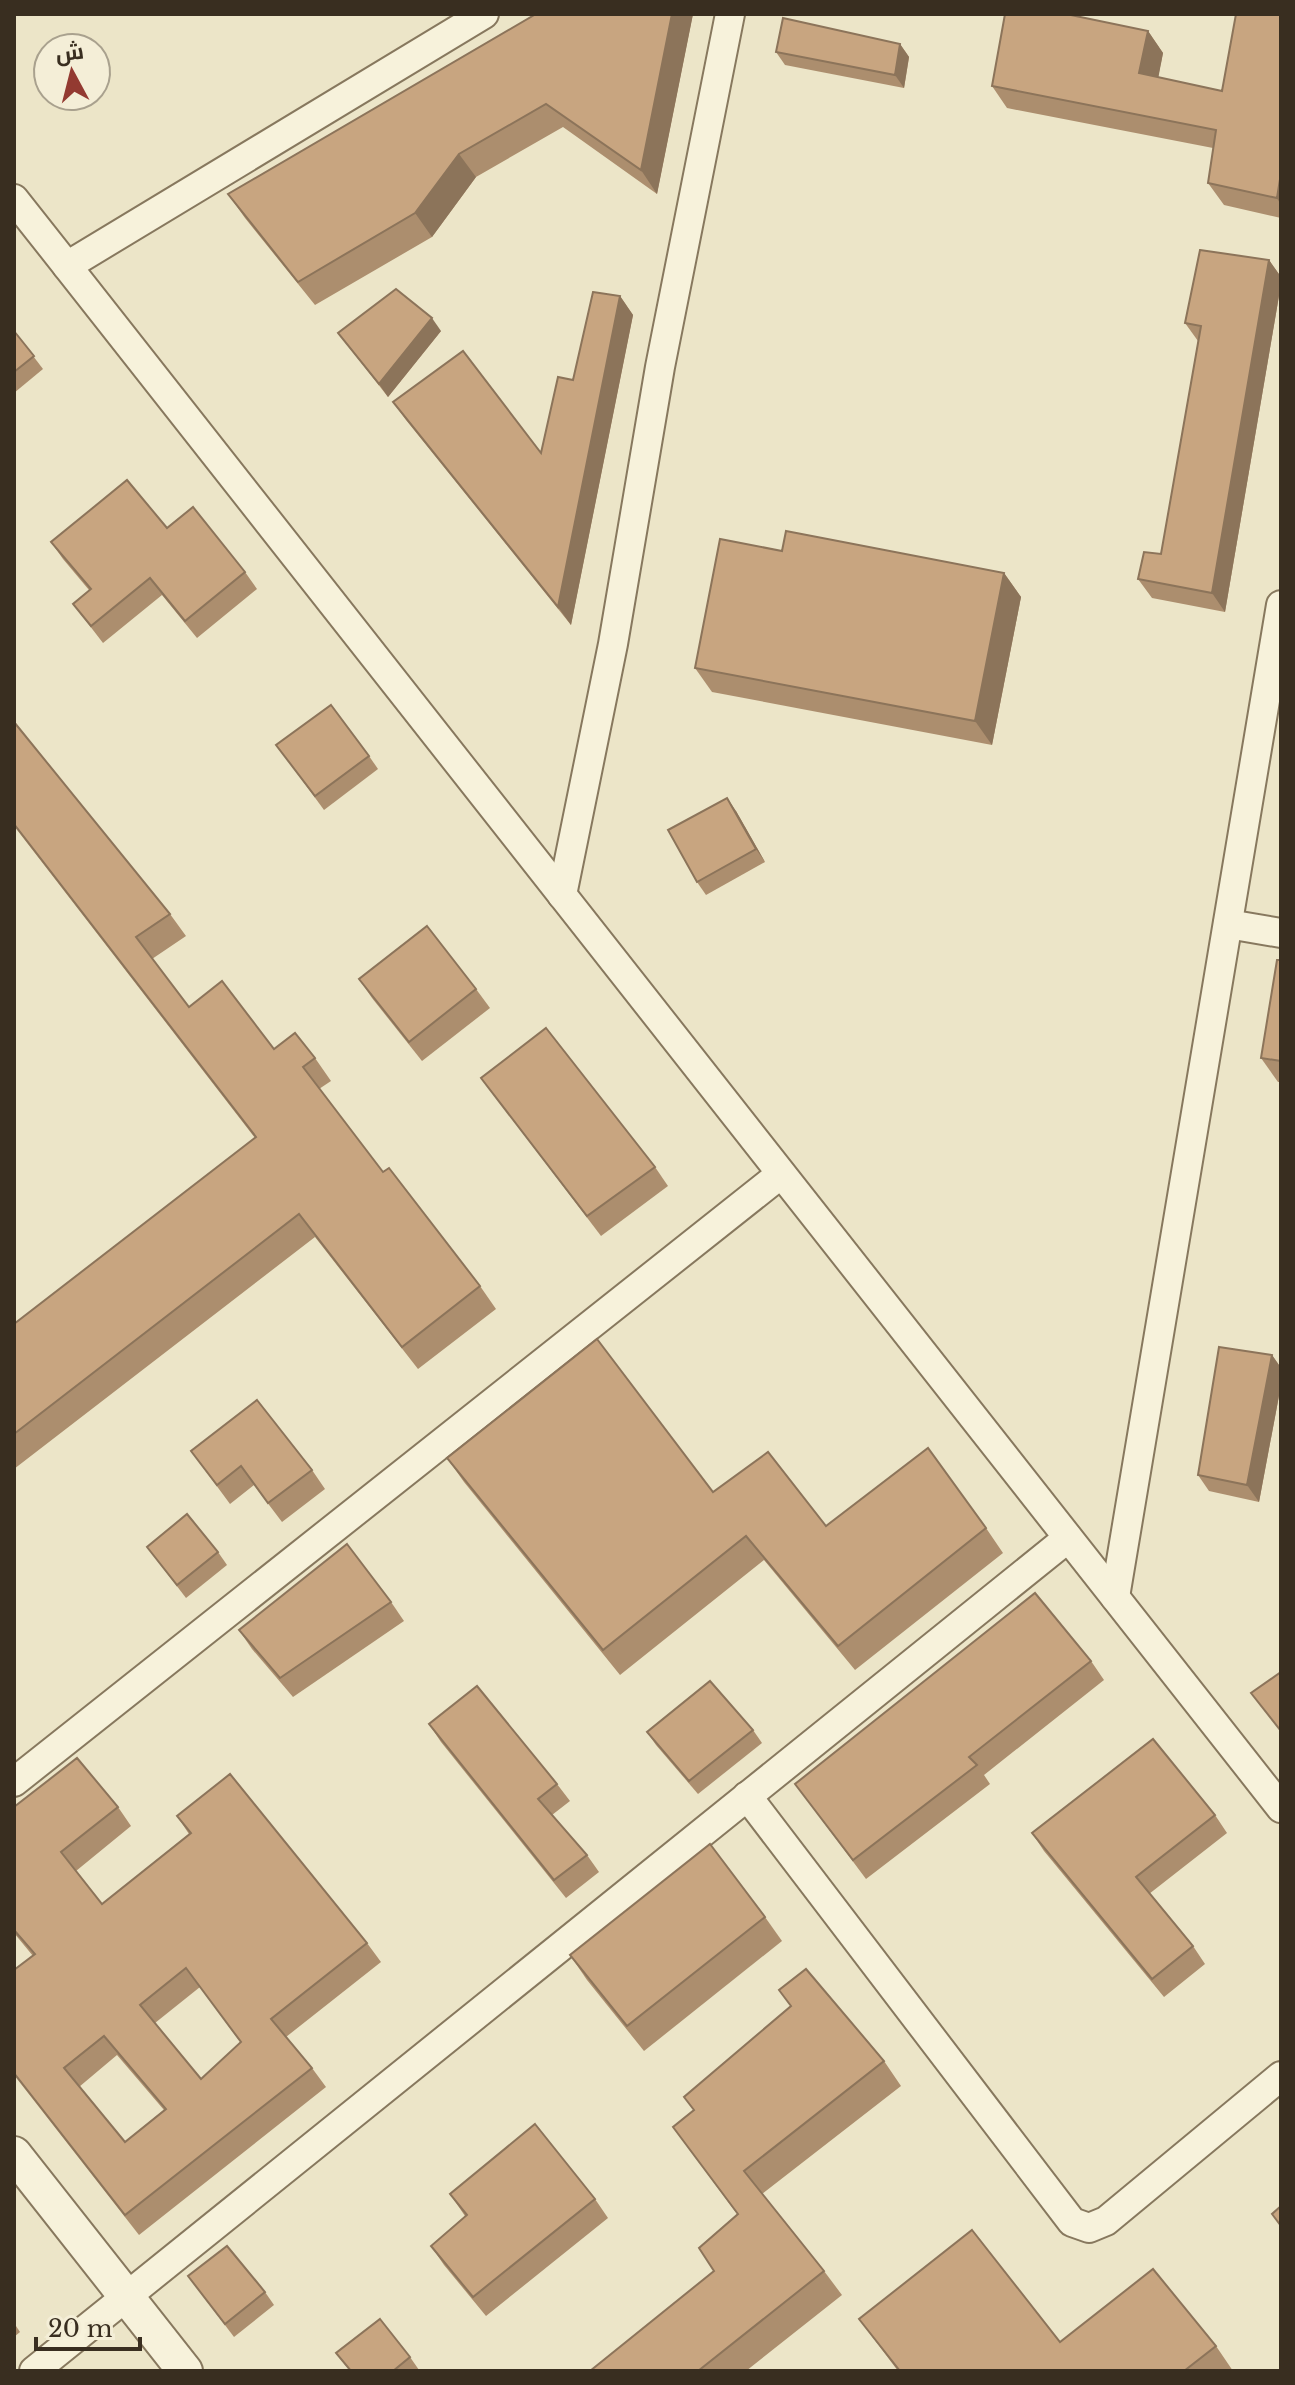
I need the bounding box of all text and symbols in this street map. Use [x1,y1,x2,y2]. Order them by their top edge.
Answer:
north arrow [32,32,112,112]
text: ش [54,38,85,68]
scale bar [36,2301,140,2351]
text: 20 m [48,2314,113,2343]

